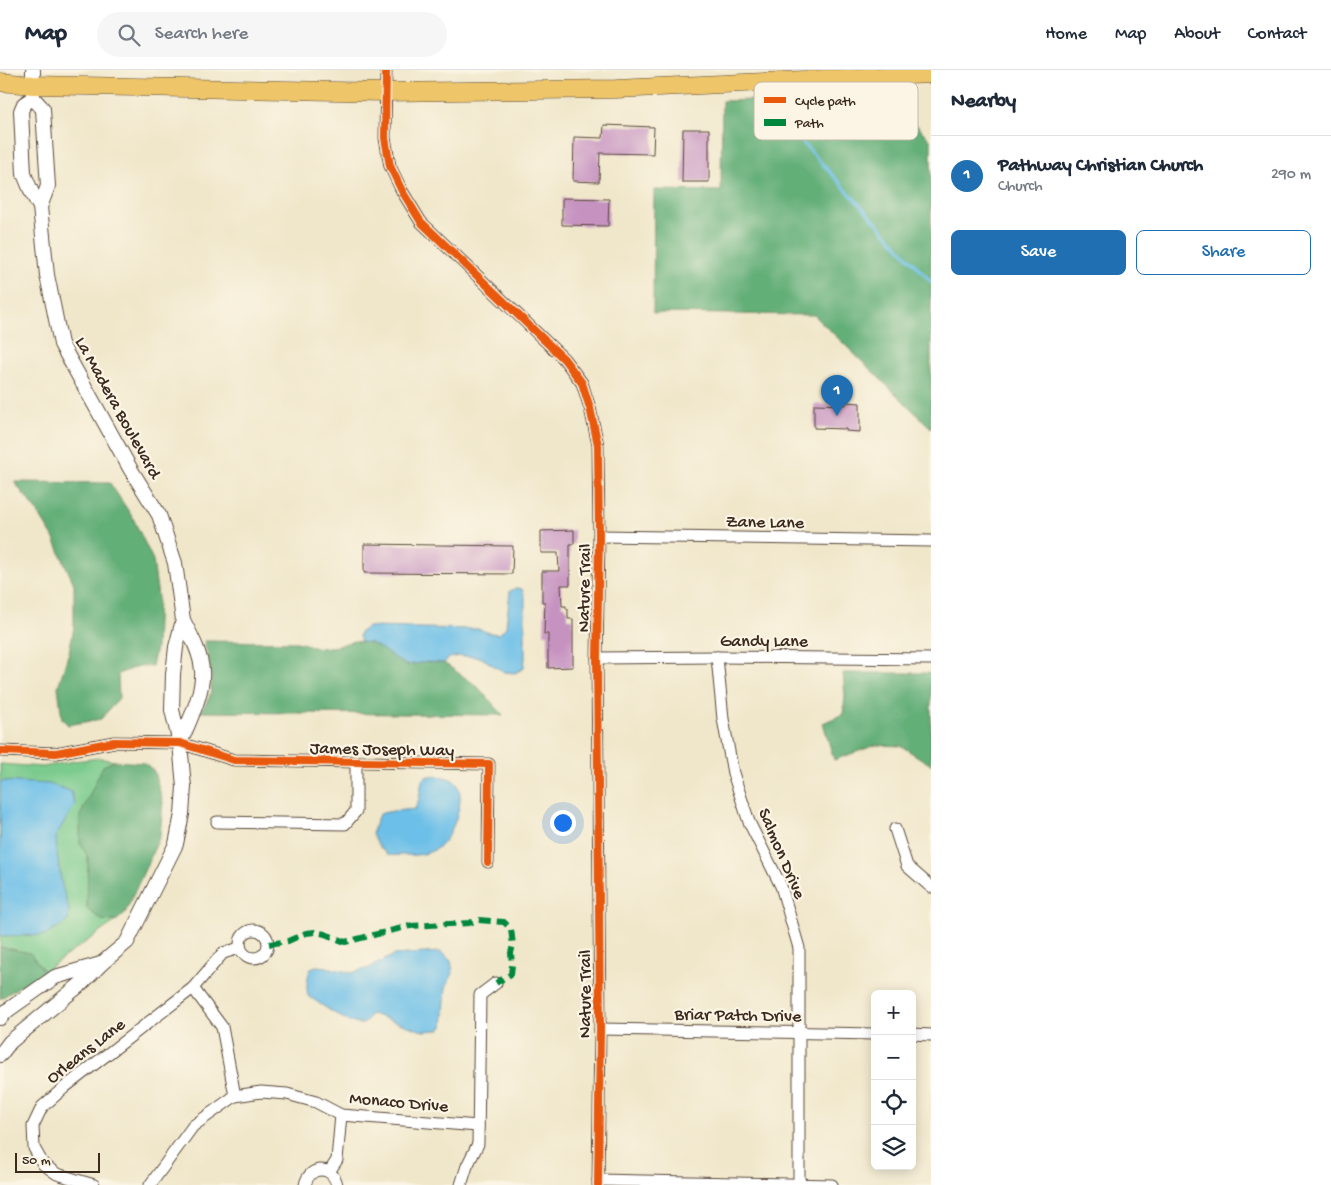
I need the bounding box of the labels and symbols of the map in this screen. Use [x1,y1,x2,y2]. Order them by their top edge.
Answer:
legend [754,82,918,140]
text: Cycle path [795,94,856,111]
text: Path [794,116,824,133]
street label: La Madera Boulevard [69,334,165,484]
pin: 1 [821,375,853,416]
street label: Zane Lane [726,512,805,535]
street label: Nature Trail [574,544,597,633]
street label: Gandy Lane [720,632,809,653]
street label: James Joseph Way [310,739,454,762]
street label: Salmon Drive [752,805,809,903]
your location [550,810,576,836]
street label: Nature Trail [576,950,597,1038]
street label: Briar Patch Drive [673,1005,802,1028]
street label: Orleans Lane [43,1014,131,1089]
street label: Monaco Drive [348,1089,450,1118]
scale bar [15,1150,100,1173]

